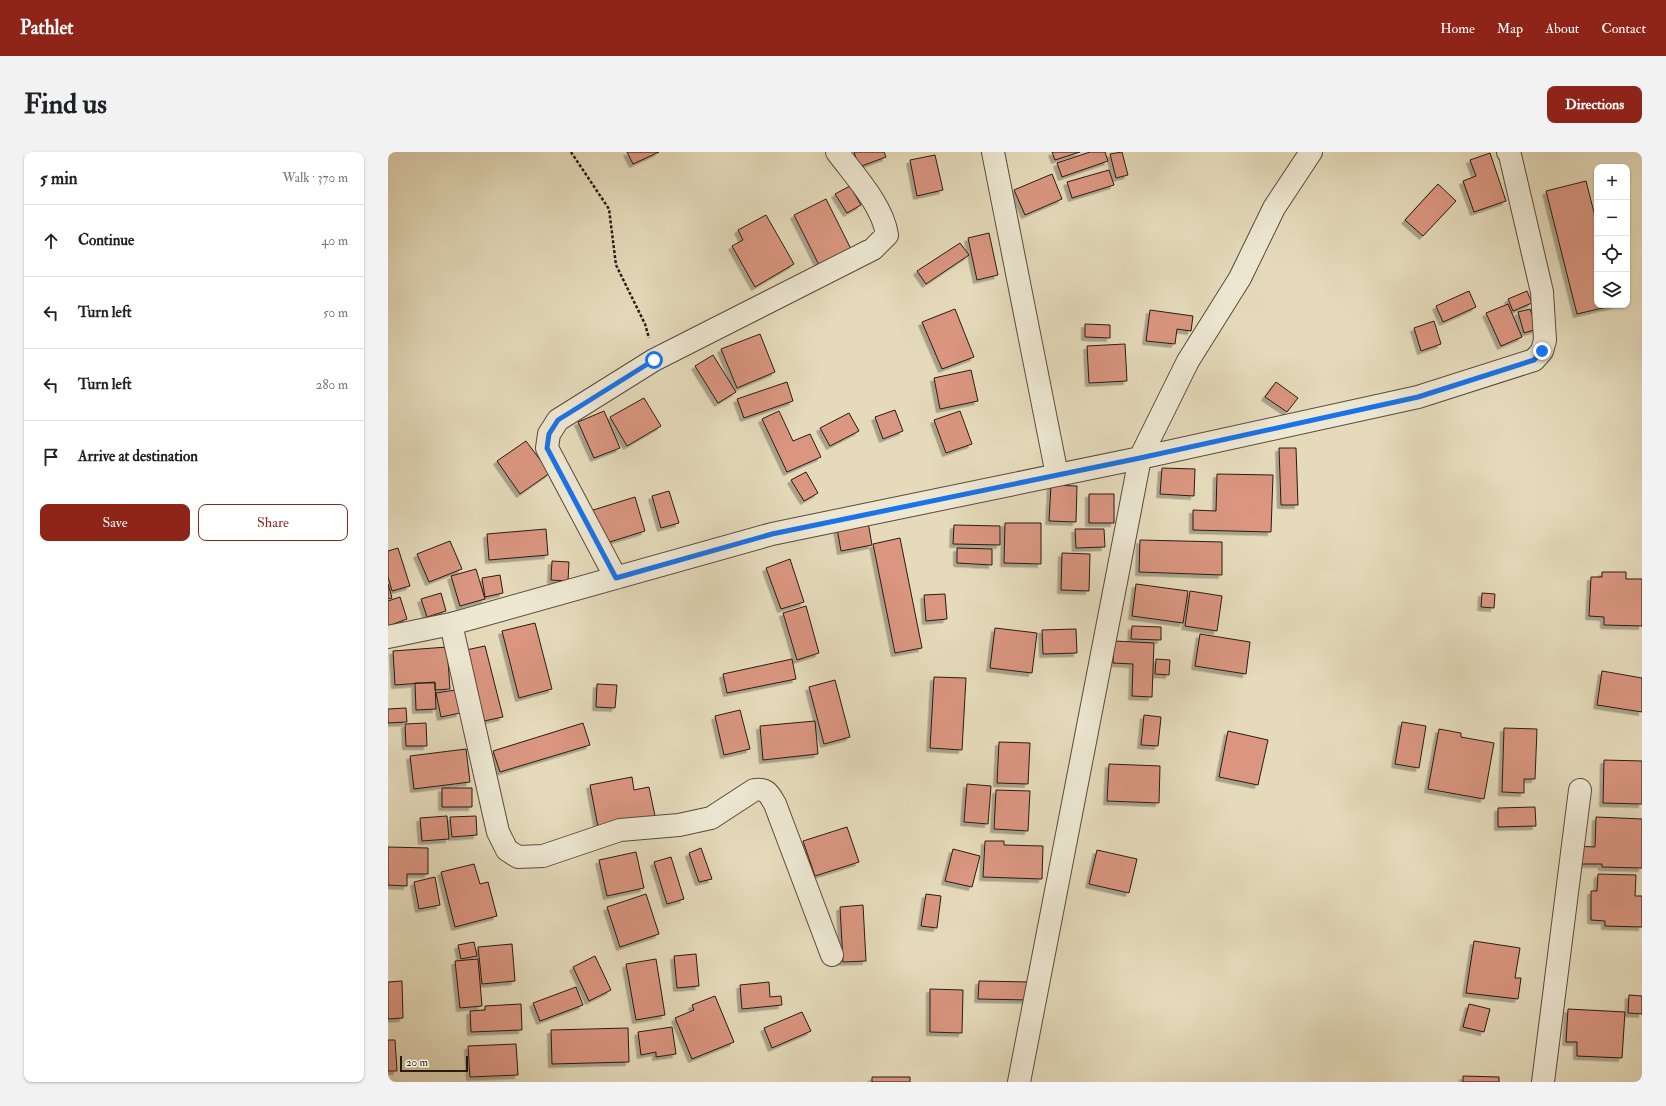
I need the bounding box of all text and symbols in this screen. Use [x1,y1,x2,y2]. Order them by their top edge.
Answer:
text: Pathlet [20,16,74,40]
text: Home [1440,20,1475,37]
text: Map [1497,20,1523,37]
text: About [1545,20,1579,37]
text: Contact [1601,20,1646,37]
button: Directions [1547,86,1642,123]
text: Find us [24,87,107,122]
map controls [1594,164,1630,308]
button: + [1594,164,1630,200]
text: 5 min [40,168,78,189]
text: Walk · 370 m [283,170,348,186]
button: − [1594,200,1630,236]
icon: ahead [40,230,62,252]
text: Continue [78,231,134,250]
text: 40 m [322,233,348,249]
button: locate [1594,236,1630,272]
button: layers [1594,272,1630,308]
icon: left [40,302,62,324]
text: Turn left [78,303,132,322]
text: 50 m [323,305,348,321]
route end [1533,342,1551,360]
route start [645,351,663,369]
icon: left [40,374,62,396]
text: Turn left [78,375,132,394]
text: 280 m [316,377,348,393]
icon: arrive [40,446,62,468]
text: Arrive at destination [78,447,198,466]
button: Save [40,504,190,541]
button: Share [198,504,348,541]
scale bar [400,1054,468,1073]
text: 20 m [406,1056,428,1069]

